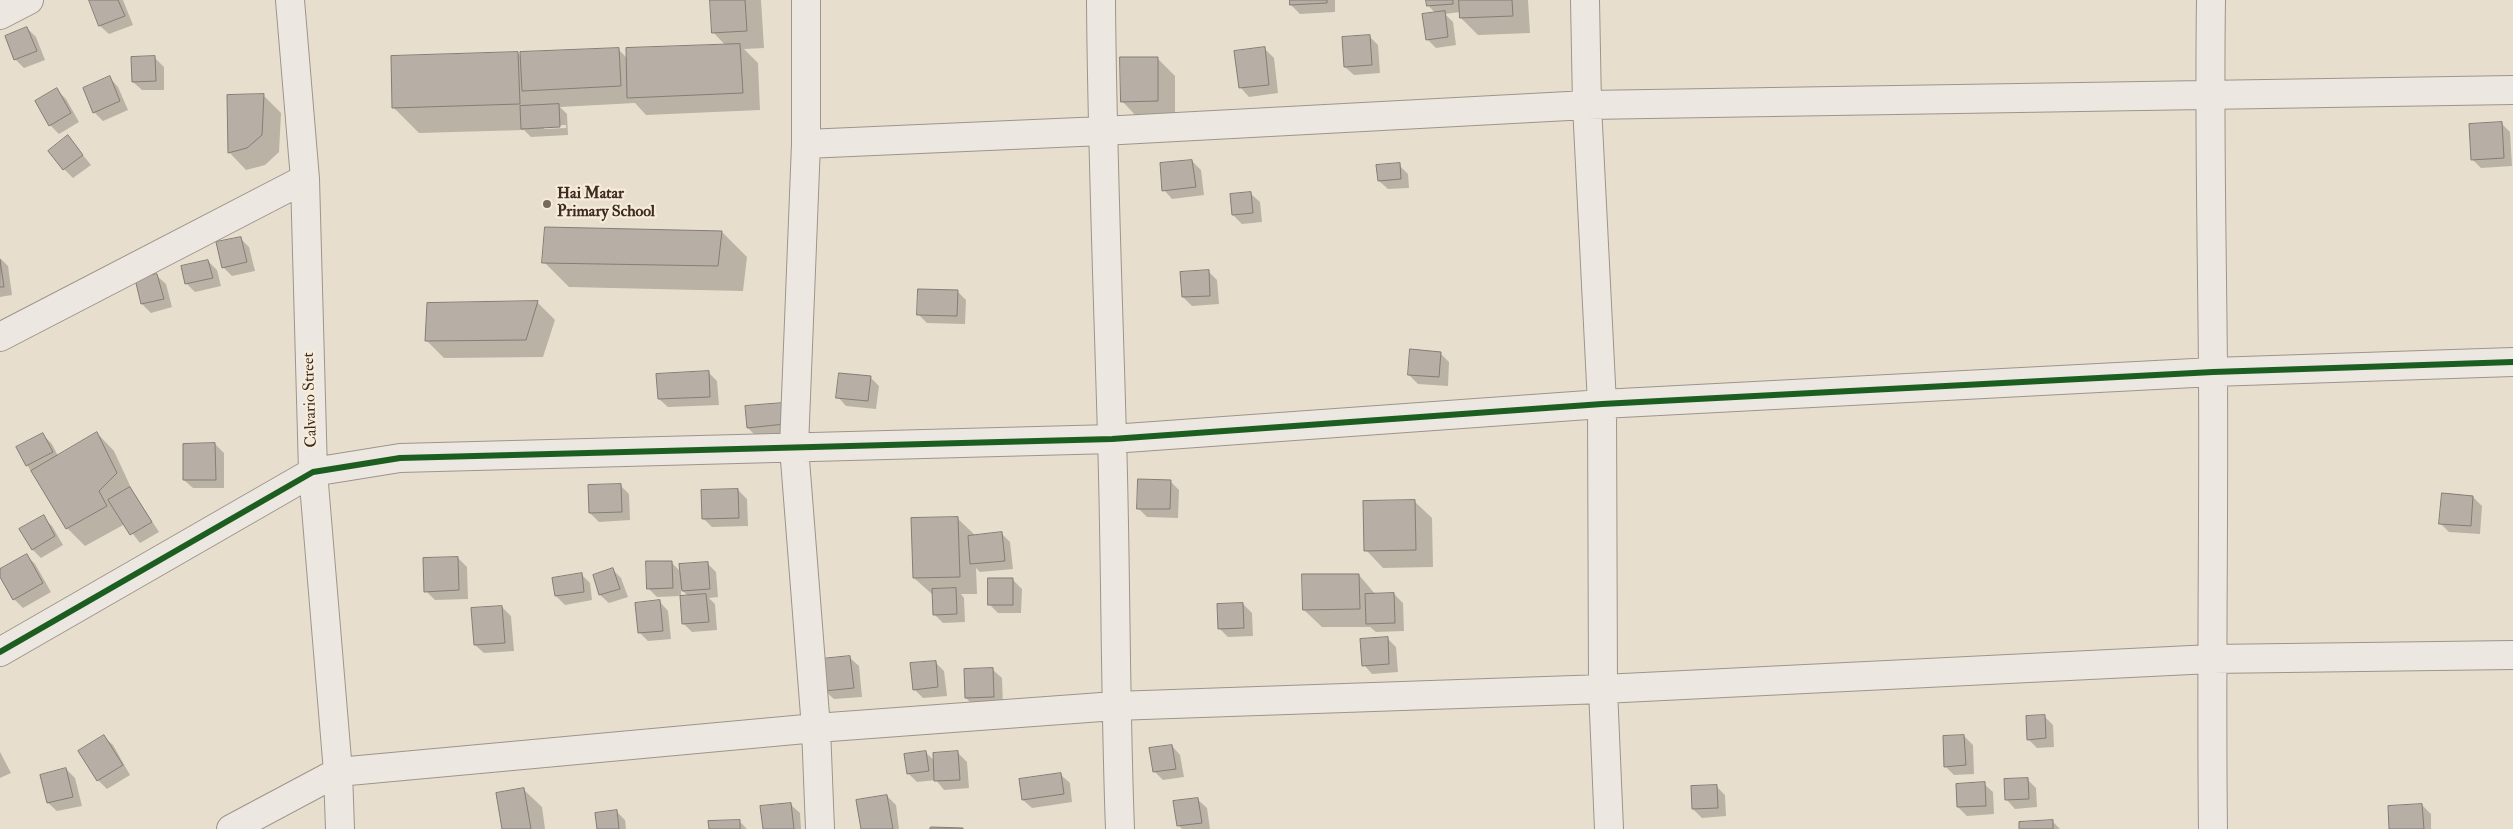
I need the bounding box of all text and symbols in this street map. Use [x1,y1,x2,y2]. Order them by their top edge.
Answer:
place label: Hai Matar Primary School [557,185,655,223]
marker: Hai Matar Primary School [541,198,553,210]
street label: Calvario Street [300,352,322,448]

